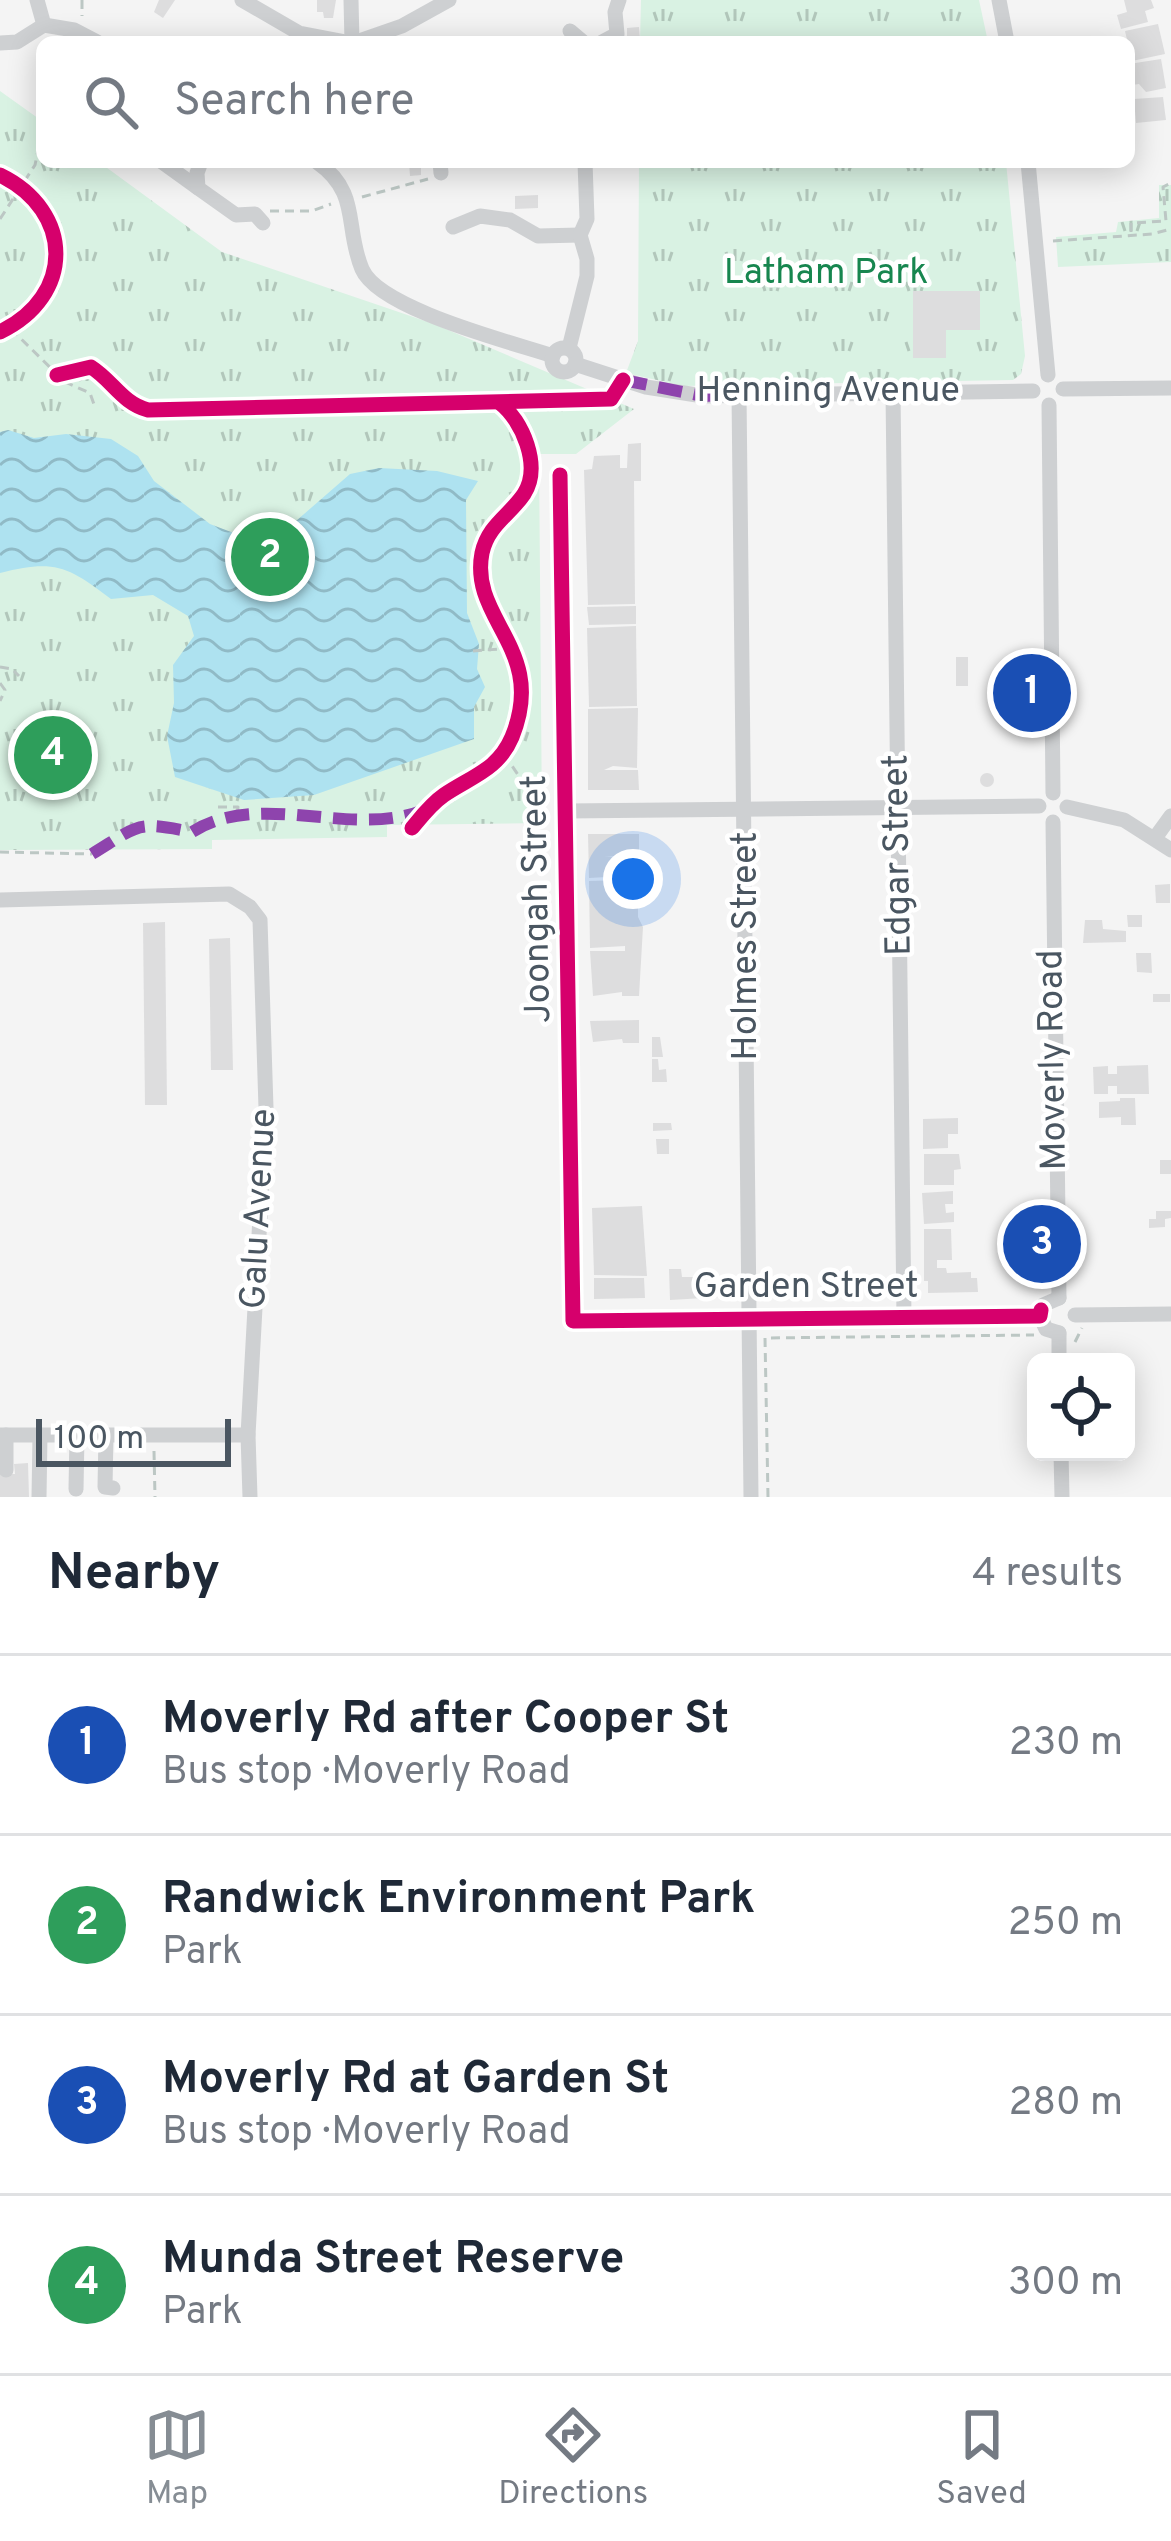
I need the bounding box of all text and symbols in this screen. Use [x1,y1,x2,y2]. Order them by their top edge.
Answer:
search box [36,36,1135,168]
icon: search [78,69,144,135]
text: Search here [174,74,414,131]
park label: Latham Park [724,251,928,297]
street label: Henning Avenue [696,369,960,415]
pin: 2 [231,512,309,602]
pin: 1 [993,648,1071,738]
pin: 4 [14,710,92,800]
street label: Edgar Street [874,754,924,956]
street label: Joongah Street [513,774,563,1024]
street label: Holmes Street [724,831,770,1061]
your location [603,849,663,909]
street label: Moverly Road [1029,949,1079,1171]
street label: Galu Avenue [232,1108,288,1310]
pin: 3 [1003,1199,1081,1289]
street label: Garden Street [693,1265,919,1311]
map controls [1027,1353,1135,1461]
button: locate [1027,1353,1135,1461]
scale bar [36,1413,231,1466]
text: 100 m [54,1419,144,1461]
text: Nearby [48,1543,220,1608]
text: 4 results [972,1551,1123,1600]
text: Moverly Rd after Cooper St [162,1692,729,1749]
text: 1 [79,1720,95,1769]
text: 230 m [1009,1720,1123,1769]
text: Bus stop · Moverly Road [162,1749,571,1798]
text: Randwick Environment Park [162,1872,755,1929]
text: 2 [75,1900,99,1949]
text: 250 m [1008,1900,1123,1949]
text: Park [162,1929,243,1978]
text: Moverly Rd at Garden St [162,2052,669,2109]
text: 3 [75,2080,99,2129]
text: 280 m [1008,2080,1123,2129]
text: Bus stop · Moverly Road [162,2109,571,2158]
text: Munda Street Reserve [162,2232,624,2289]
text: 4 [74,2260,100,2309]
text: 300 m [1008,2260,1123,2309]
text: Park [162,2289,243,2338]
tab: Map [144,2402,210,2516]
tab: Directions [498,2402,648,2516]
tab: Saved [936,2402,1027,2516]

